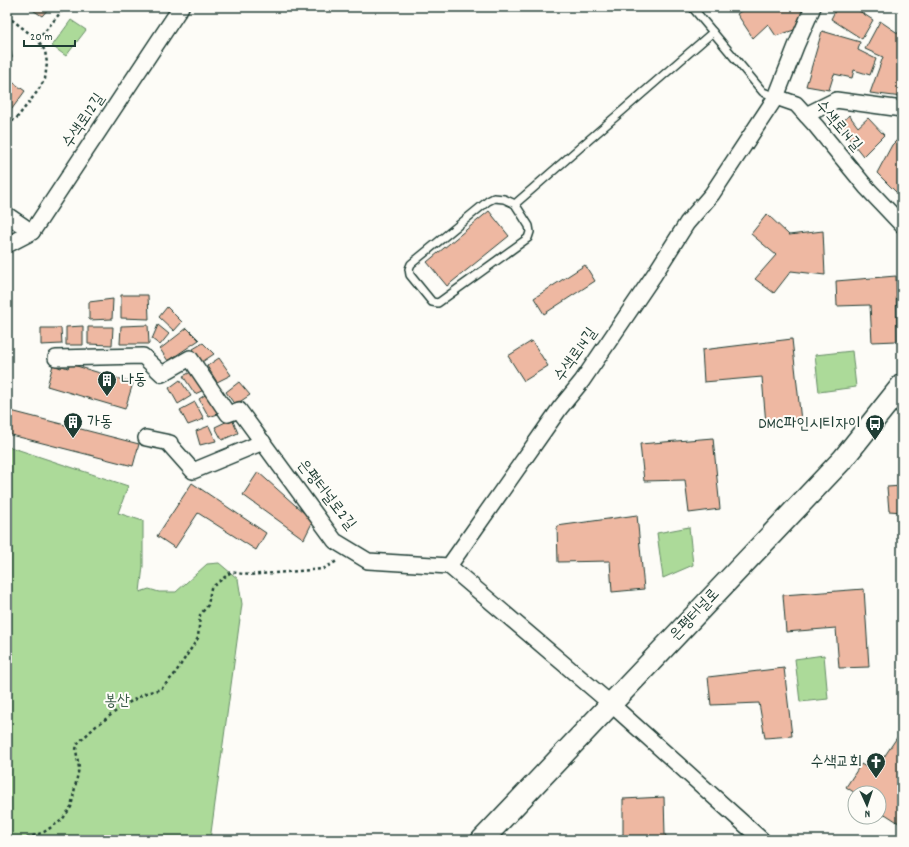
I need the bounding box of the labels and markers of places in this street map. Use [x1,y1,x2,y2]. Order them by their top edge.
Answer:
building icon: 나동 [96,369,118,397]
place label: 나동 [121,369,147,392]
building icon: 가동 [62,411,84,439]
place label: 가동 [87,411,113,434]
place label: DMC파인시티자이 [758,413,861,436]
bus stop icon: DMC파인시티자이 [864,413,886,441]
place label: 수색교회 [811,751,862,774]
church icon: 수색교회 [865,751,887,779]

